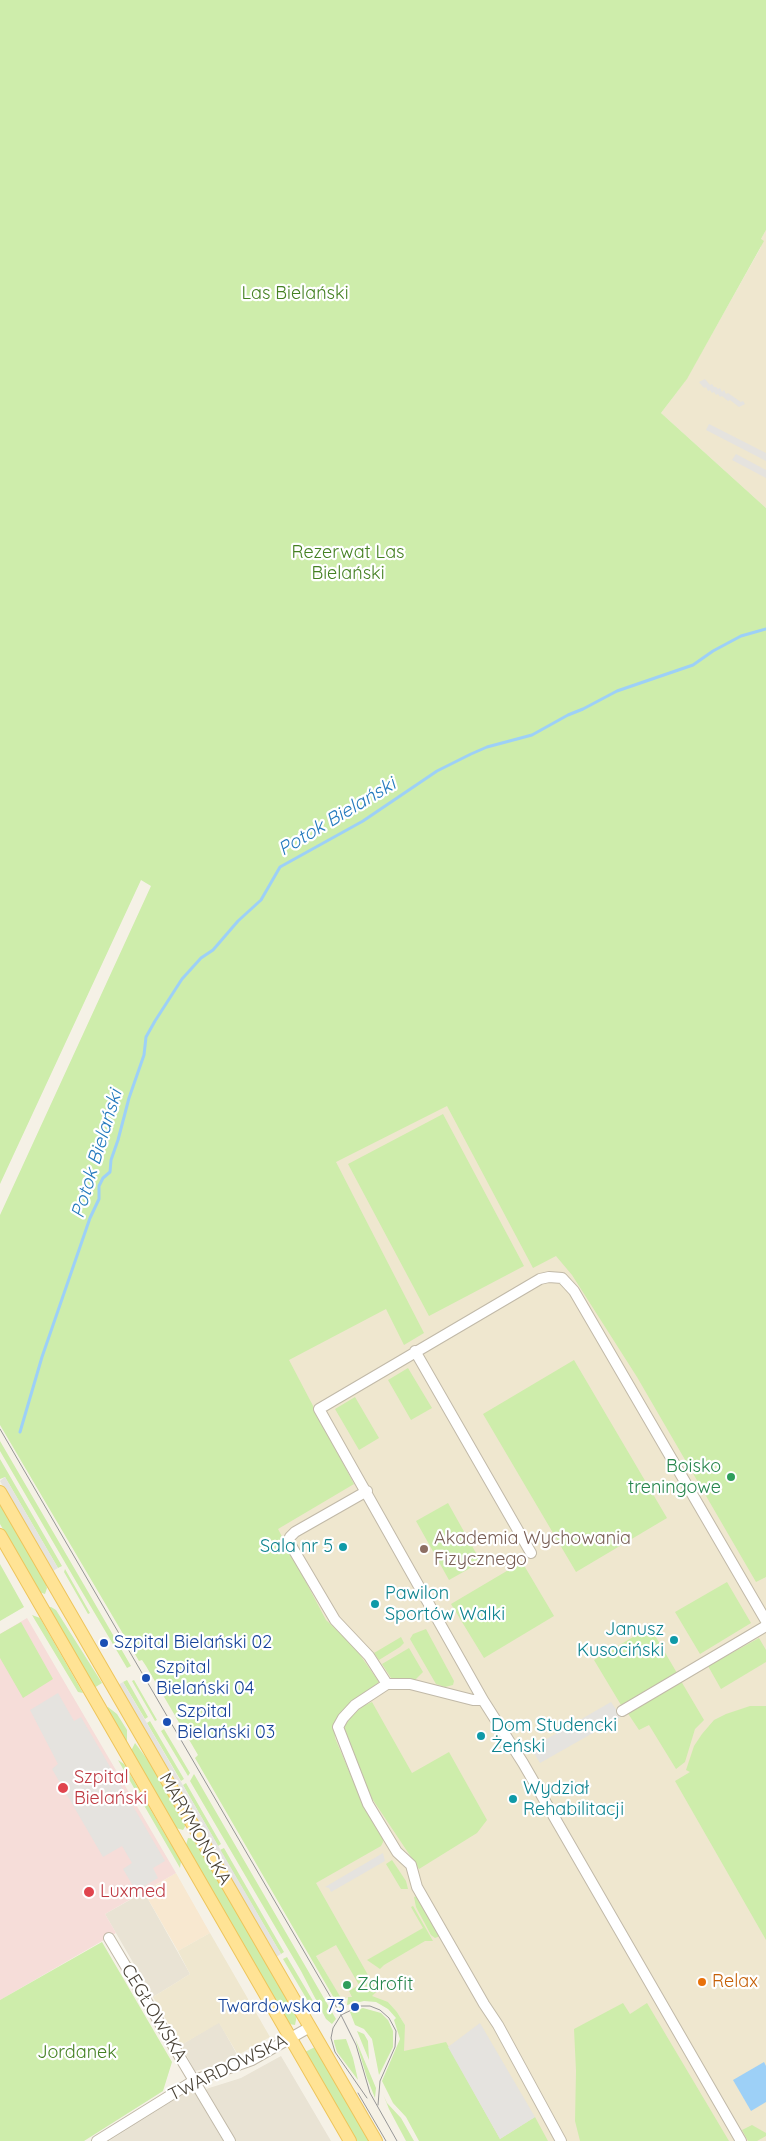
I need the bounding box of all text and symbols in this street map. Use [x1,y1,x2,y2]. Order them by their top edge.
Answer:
park label: Las Bielański [242,283,348,305]
park label: Rezerwat Las Bielański [291,542,405,584]
water label: Potok Bielański [274,773,400,861]
water label: Potok Bielański [67,1087,127,1221]
place label: Boisko treningowe [628,1456,721,1498]
marker: Boisko treningowe [725,1471,737,1483]
place label: Akademia Wychowania Fizycznego [434,1528,631,1570]
place label: Sala nr 5 [260,1536,333,1558]
marker: Sala nr 5 [337,1541,349,1553]
marker: Akademia Wychowania Fizycznego [418,1543,430,1555]
place label: Pawilon Sportów Walki [385,1583,505,1626]
marker: Pawilon Sportów Walki [369,1598,381,1610]
place label: Janusz Kusociński [577,1619,664,1662]
place label: Szpital Bielański 02 [114,1632,272,1654]
marker: Janusz Kusociński [668,1634,680,1646]
marker: Szpital Bielański 02 [98,1637,110,1649]
place label: Szpital Bielański 04 [156,1657,254,1700]
marker: Szpital Bielański 04 [140,1672,152,1684]
place label: Szpital Bielański 03 [177,1701,275,1744]
place label: Dom Studencki Żeński [491,1715,617,1758]
marker: Szpital Bielański 03 [161,1716,173,1728]
marker: Dom Studencki Żeński [475,1730,487,1742]
place label: Szpital Bielański [74,1767,147,1810]
street label: MARYMONCKA [154,1769,236,1889]
place label: Wydział Rehabilitacji [523,1778,624,1820]
marker: Szpital Bielański [56,1781,70,1795]
marker: Wydział Rehabilitacji [507,1793,519,1805]
place label: Luxmed [100,1881,166,1903]
marker: Luxmed [82,1885,96,1899]
street label: CEGŁOWSKA [116,1960,192,2066]
place label: Relax [712,1971,758,1993]
place label: Zdrofit [357,1974,413,1996]
marker: Relax [696,1976,708,1988]
marker: Zdrofit [341,1979,353,1991]
place label: Twardowska 73 [218,1996,345,2018]
marker: Twardowska 73 [349,2001,361,2013]
street label: TWARDOWSKA [165,2030,291,2106]
park label: Jordanek [37,2042,117,2064]

